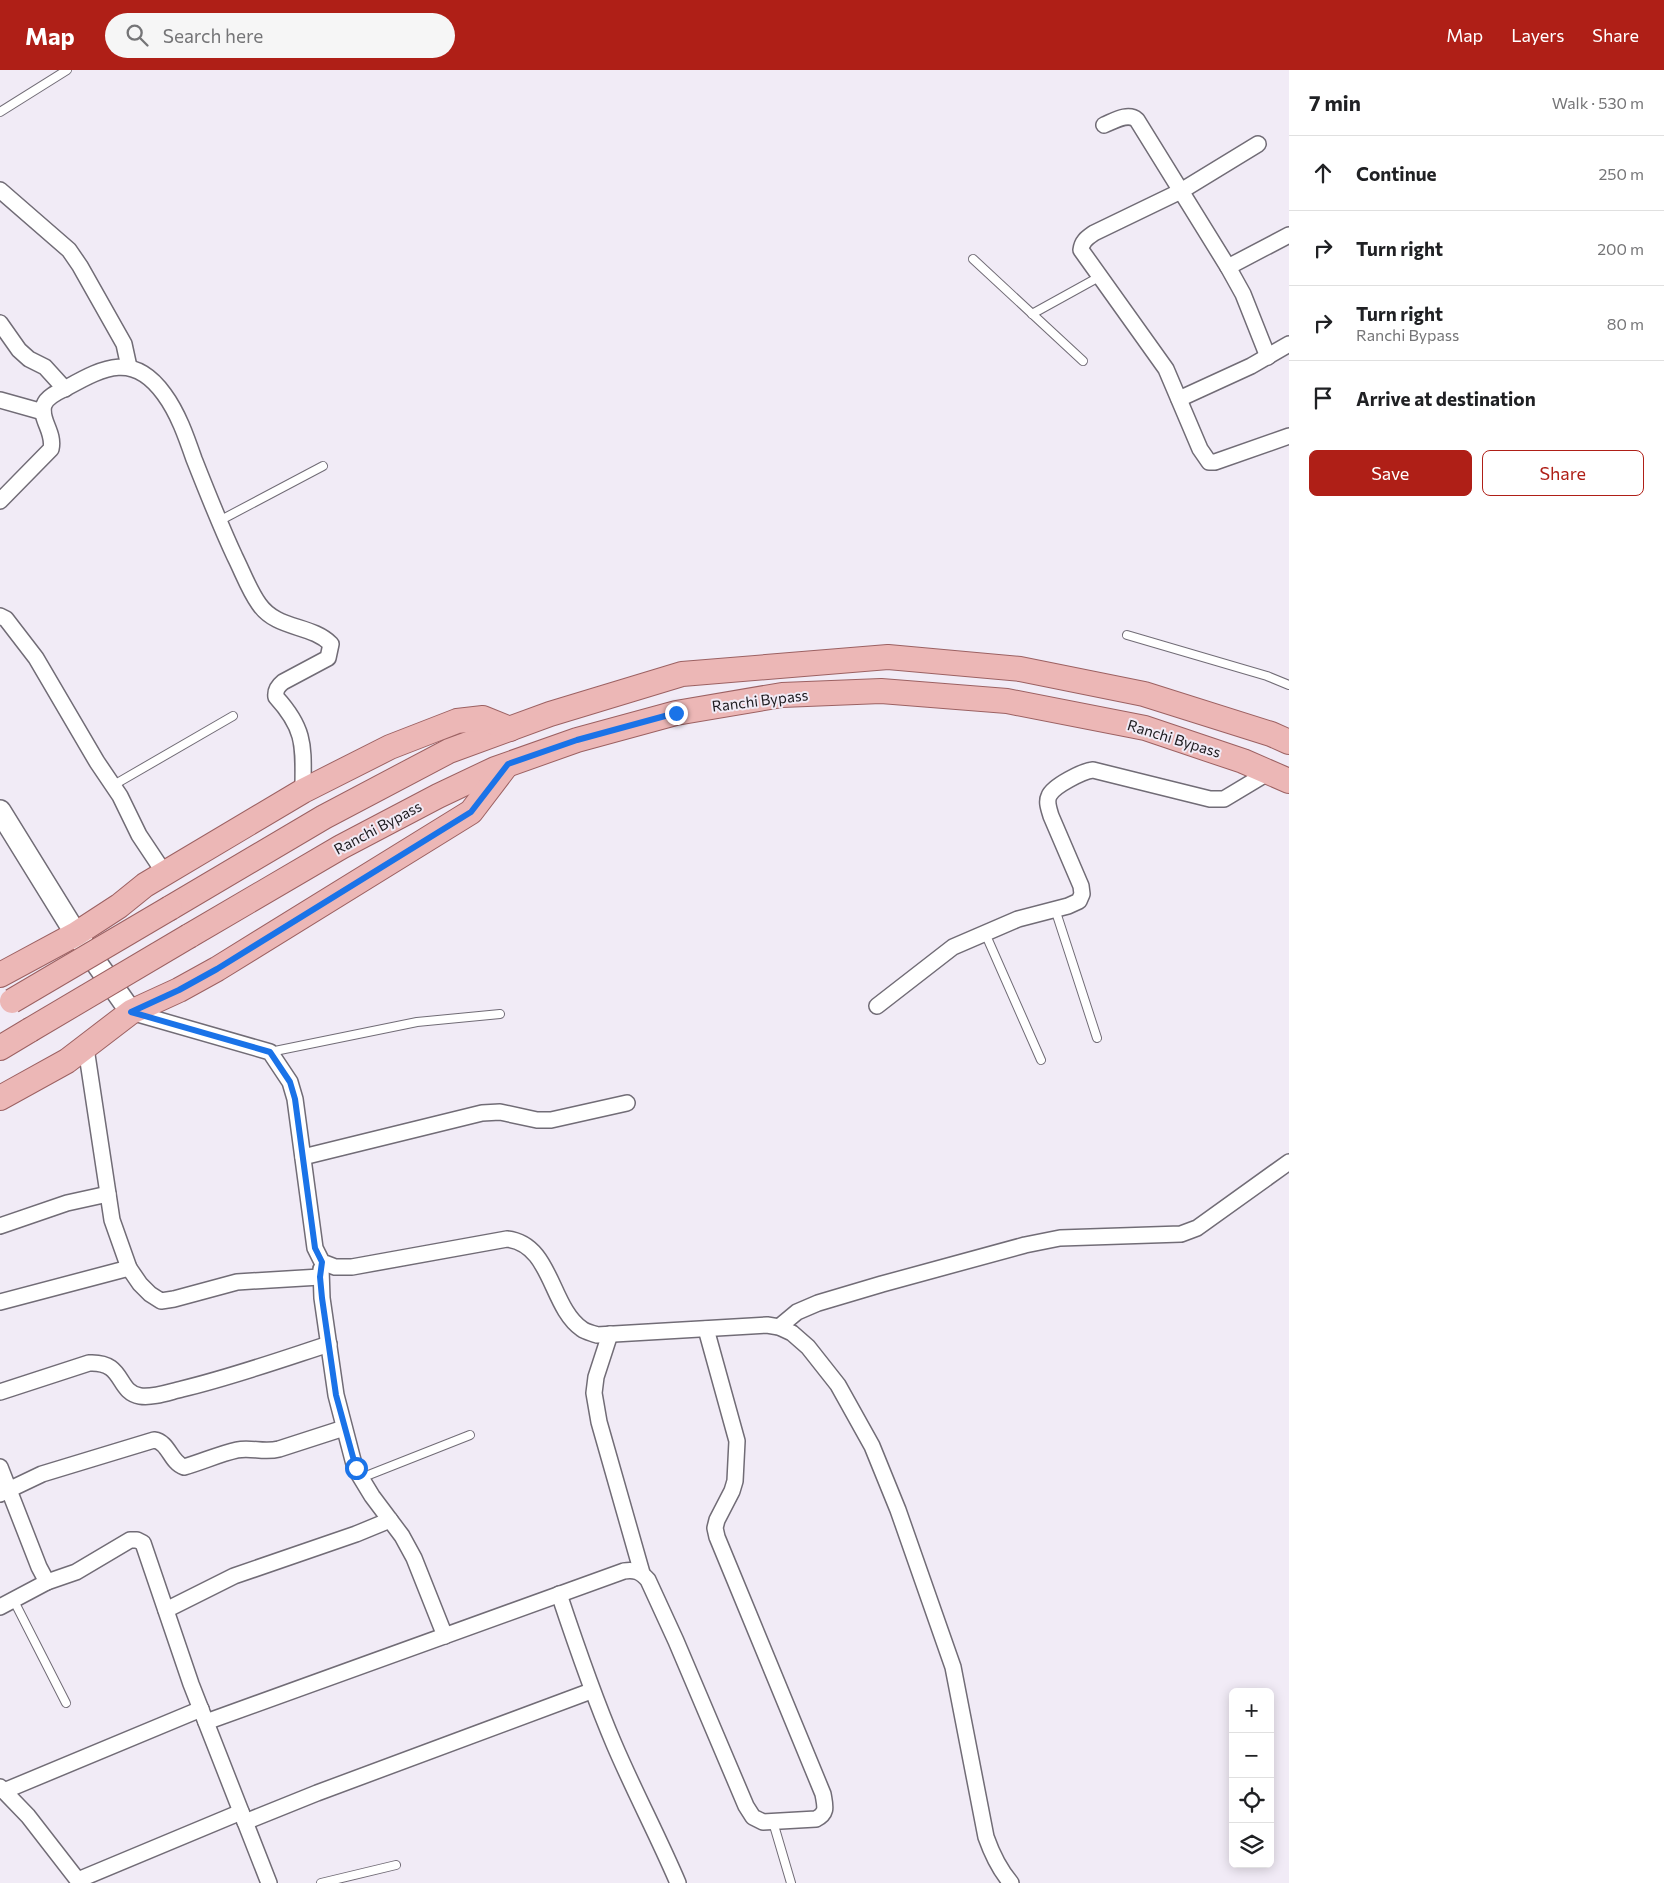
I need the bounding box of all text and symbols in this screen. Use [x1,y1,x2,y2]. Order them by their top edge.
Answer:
search box [105,13,455,58]
text: Map [25,21,75,50]
icon: search [123,21,151,49]
text: Search here [163,24,263,47]
text: Map [1446,24,1483,46]
text: Layers [1511,24,1564,46]
text: Share [1592,24,1639,46]
text: 7 min [1309,90,1361,115]
text: Walk · 530 m [1552,93,1644,112]
icon: ahead [1309,159,1337,187]
text: Continue [1356,162,1436,185]
text: 250 m [1598,164,1644,183]
icon: right [1309,234,1337,262]
text: Turn right [1356,237,1443,260]
text: 200 m [1597,239,1644,258]
text: Turn right [1356,302,1443,325]
icon: right [1309,309,1337,337]
text: 80 m [1607,314,1644,333]
text: Ranchi Bypass [1356,325,1459,344]
icon: arrive [1309,384,1337,412]
text: Arrive at destination [1356,387,1536,410]
button: Save [1309,450,1472,496]
button: Share [1482,450,1644,496]
street label: Ranchi Bypass [711,685,809,715]
route end [665,702,688,725]
street label: Ranchi Bypass [1125,715,1223,761]
street label: Ranchi Bypass [331,796,425,858]
route start [345,1457,368,1480]
map controls [1229,1688,1274,1868]
button: + [1229,1688,1274,1733]
button: − [1229,1733,1274,1778]
button: locate [1229,1778,1274,1823]
button: layers [1229,1823,1274,1868]

